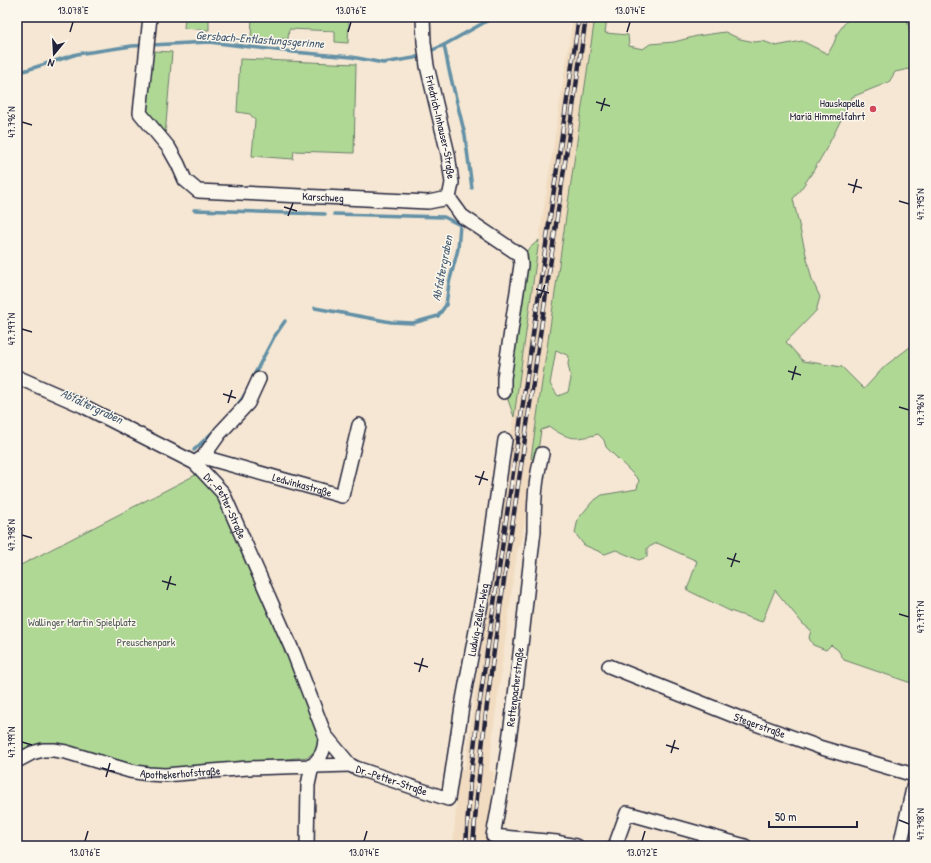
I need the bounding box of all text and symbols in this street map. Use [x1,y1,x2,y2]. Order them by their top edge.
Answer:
text: 13.078°E [58,4,89,17]
text: 13.076°E [336,4,367,17]
text: 13.074°E [615,4,646,17]
water label: Gersbach-Entlastungsgerinne [195,26,326,52]
north arrow [34,34,74,74]
text: N [46,56,56,71]
street label: Friedrich-Inhauser-Straße [422,73,458,180]
place label: Hauskapelle Mariä Himmelfahrt [790,96,866,123]
marker: Hauskapelle Mariä Himmelfahrt [868,104,878,114]
text: 47.796°N [5,106,18,138]
text: 47.795°N [914,188,927,220]
street label: Karschweg [302,189,344,205]
water label: Abfaltergraben [427,232,457,302]
text: 47.797°N [5,313,18,345]
water label: Abfaltergraben [58,384,127,428]
text: 47.796°N [914,394,927,426]
street label: Dr.-Petter-Straße [201,470,250,542]
street label: Ledwinkastraße [271,470,334,500]
text: 47.798°N [5,519,18,551]
street label: Ludwig-Zeller-Weg [464,583,492,657]
text: 47.797°N [914,601,927,633]
park label: Wallinger Martin Spielplatz [28,615,136,629]
park label: Preuschenpark [117,635,176,649]
street label: Rettenpacherstraße [503,646,527,727]
street label: Stegerstraße [732,710,788,741]
text: 47.799°N [5,727,18,757]
street label: Dr.-Petter-Straße [354,762,430,799]
street label: Apothekerhofstraße [139,763,222,782]
scale bar [769,803,857,829]
text: 50 m [775,808,796,825]
text: 47.798°N [914,808,927,840]
text: 13.076°E [70,846,101,859]
text: 13.074°E [349,846,380,859]
text: 13.072°E [626,846,658,859]

